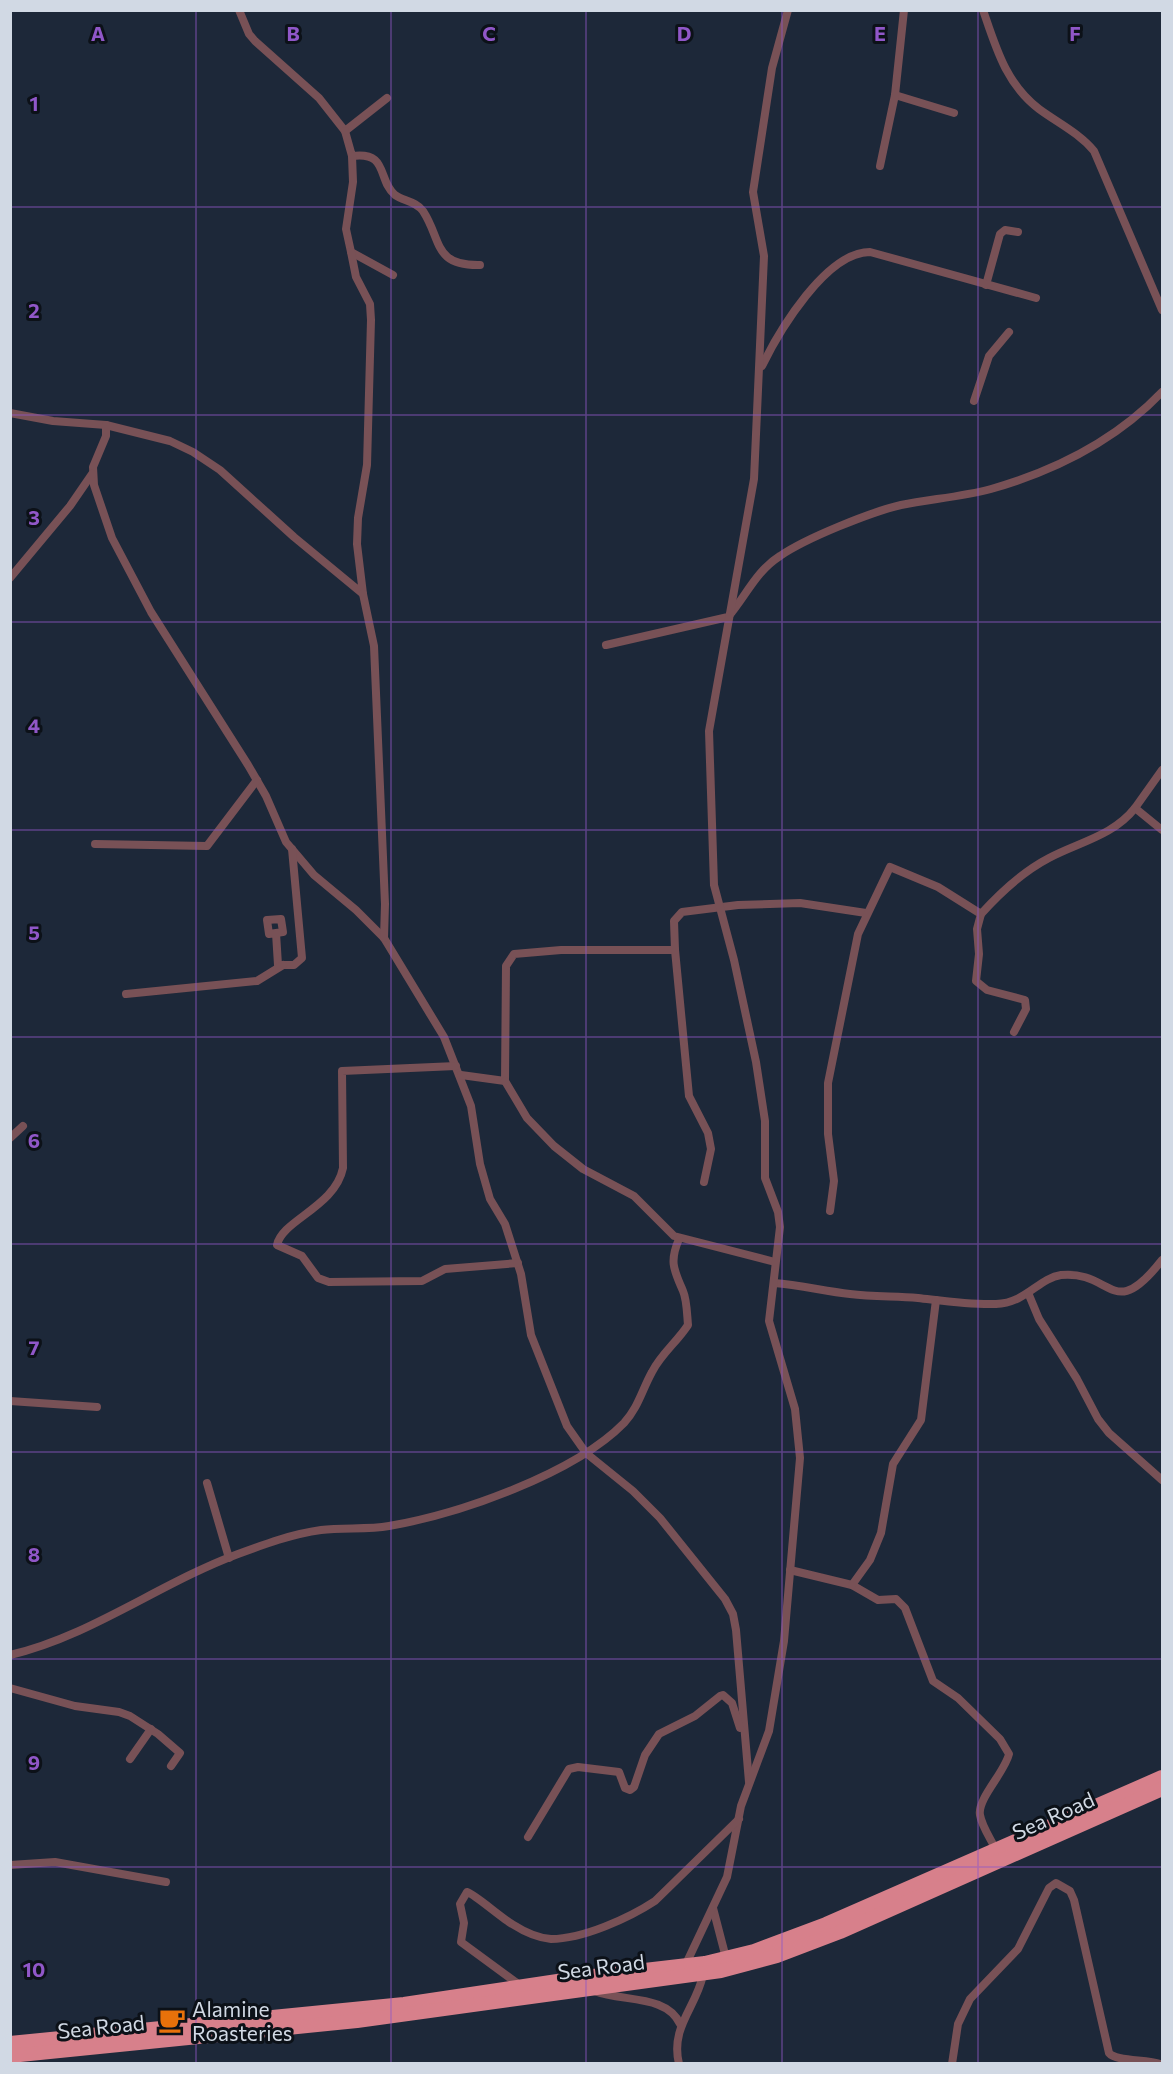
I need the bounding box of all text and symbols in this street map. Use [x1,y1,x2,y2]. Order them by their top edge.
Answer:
text: A [91,21,105,45]
text: B [286,21,300,45]
text: C [482,21,496,45]
text: D [677,21,691,45]
text: E [874,21,886,45]
text: F [1069,21,1081,45]
text: 1 [29,91,39,115]
text: 2 [28,298,40,322]
text: 3 [28,505,40,529]
text: 4 [28,713,40,737]
text: 5 [28,920,40,944]
text: 6 [28,1128,40,1152]
text: 7 [29,1335,40,1359]
text: 8 [28,1542,40,1566]
text: 9 [28,1750,40,1774]
street label: Sea Road [1008,1786,1098,1844]
street label: Sea Road [556,1948,646,1984]
text: 10 [23,1957,45,1981]
place label: Alamine Roasteries [192,1996,292,2045]
cafe icon: Alamine Roasteries [157,2005,187,2035]
street label: Sea Road [56,2009,146,2043]

